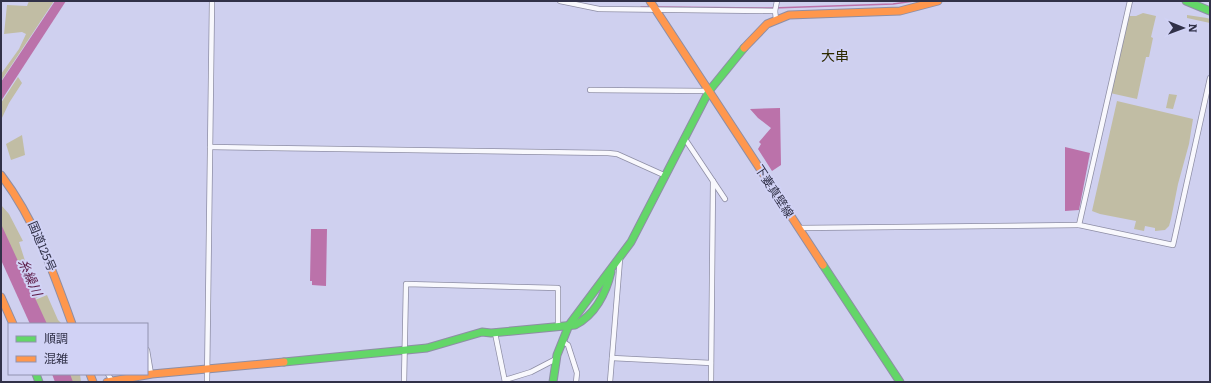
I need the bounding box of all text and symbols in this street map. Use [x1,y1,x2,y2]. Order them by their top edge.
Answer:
north arrow [1163,8,1203,48]
text: N [1186,23,1202,33]
district label: 大串 [821,45,849,65]
street label: 下妻真壁線 [751,161,799,221]
street label: 国道125号 [24,218,62,274]
water label: 糸繰川 [14,255,48,300]
legend [8,323,148,375]
text: 順調 [44,329,68,347]
text: 混雑 [44,349,68,367]

